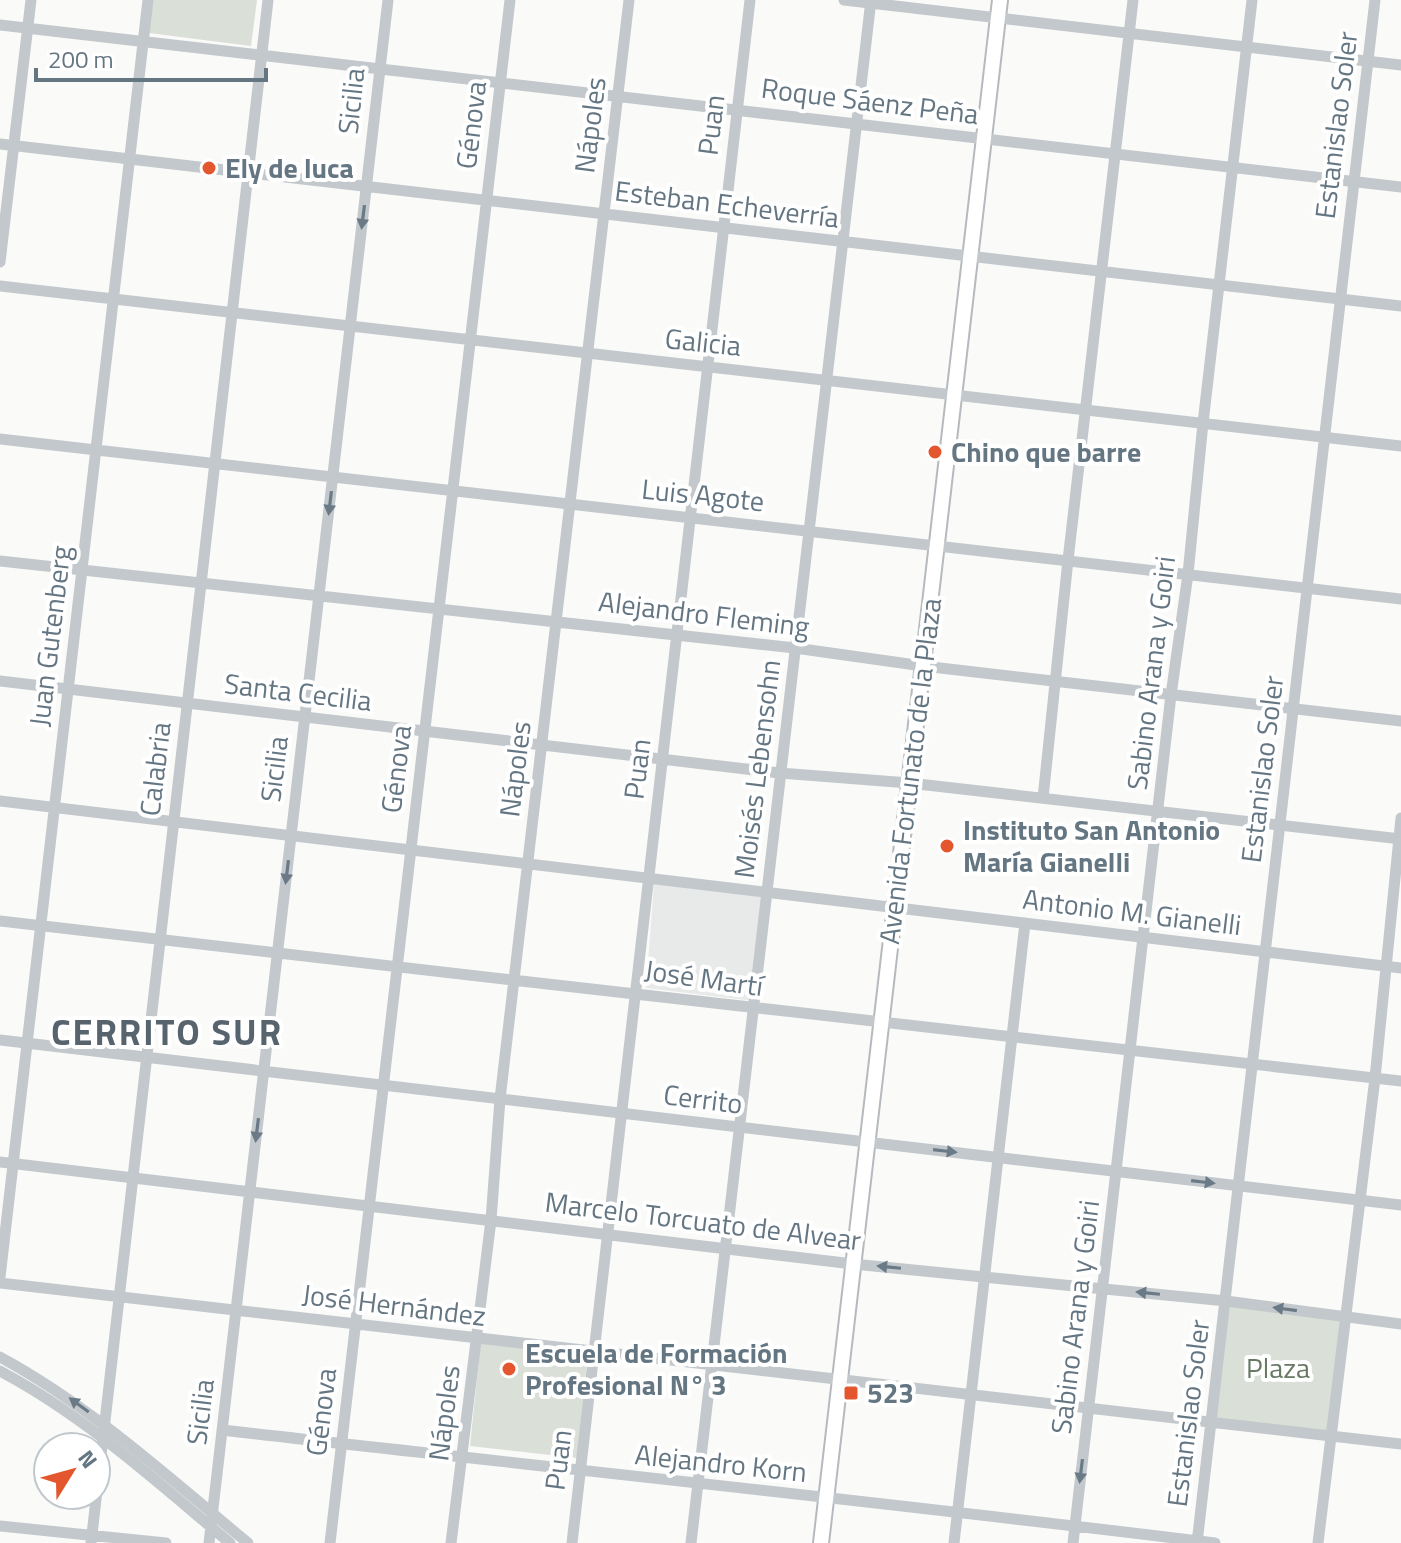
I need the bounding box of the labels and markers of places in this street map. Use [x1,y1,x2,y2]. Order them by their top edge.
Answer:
place label: Ely de luca [225,146,354,189]
marker: Ely de luca [200,159,218,177]
place label: Chino que barre [951,430,1141,473]
marker: Chino que barre [926,443,944,461]
place label: Instituto San Antonio María Gianelli [963,808,1220,883]
marker: Instituto San Antonio María Gianelli [938,837,956,855]
place label: Escuela de Formación Profesional N° 3 [525,1331,787,1406]
marker: Escuela de Formación Profesional N° 3 [500,1360,518,1378]
place label: 523 [867,1371,914,1414]
marker: 523 [842,1384,860,1402]

